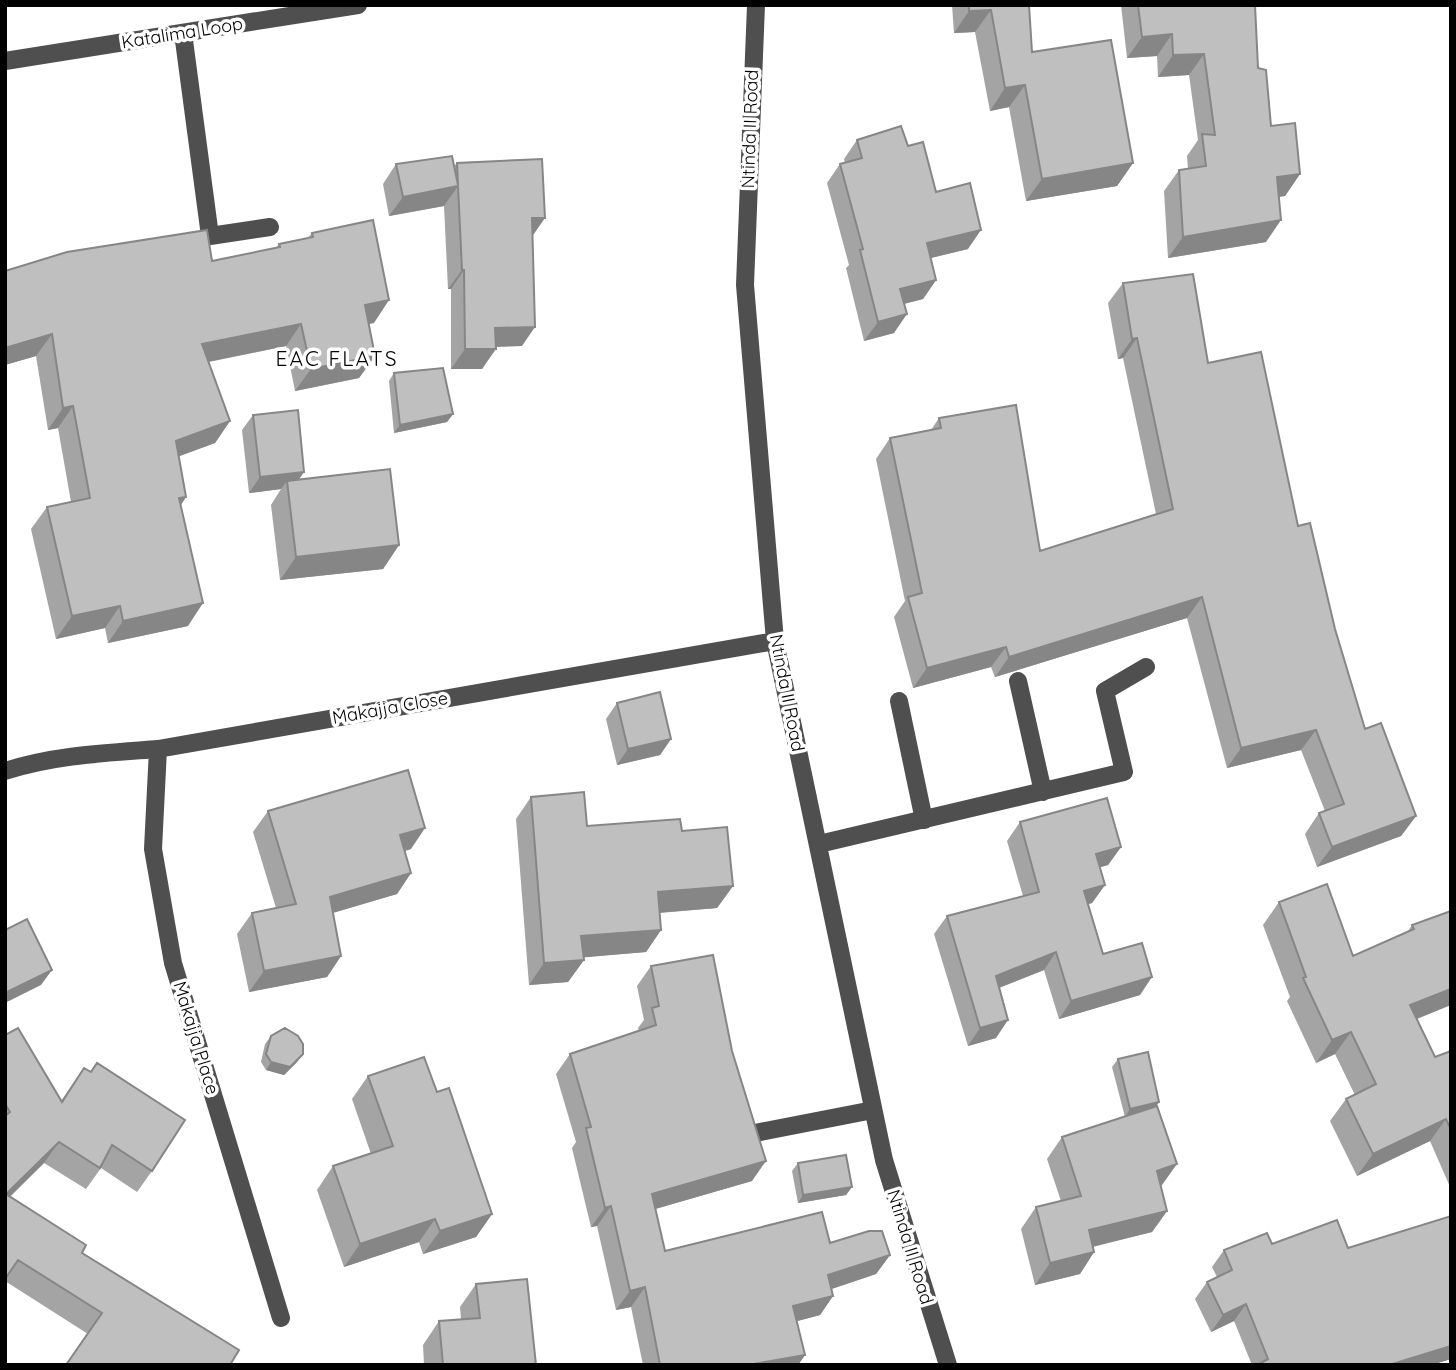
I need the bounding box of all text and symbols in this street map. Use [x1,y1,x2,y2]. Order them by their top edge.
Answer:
street label: Katalima Loop [120,12,244,53]
street label: Ntinda II Road [736,69,763,189]
district label: EAC FLATS [276,345,398,371]
street label: Ntinda II Road [765,632,810,753]
street label: Makajja Close [330,686,450,729]
street label: Makajja Place [168,978,225,1097]
street label: Ntinda II Road [882,1187,939,1307]

